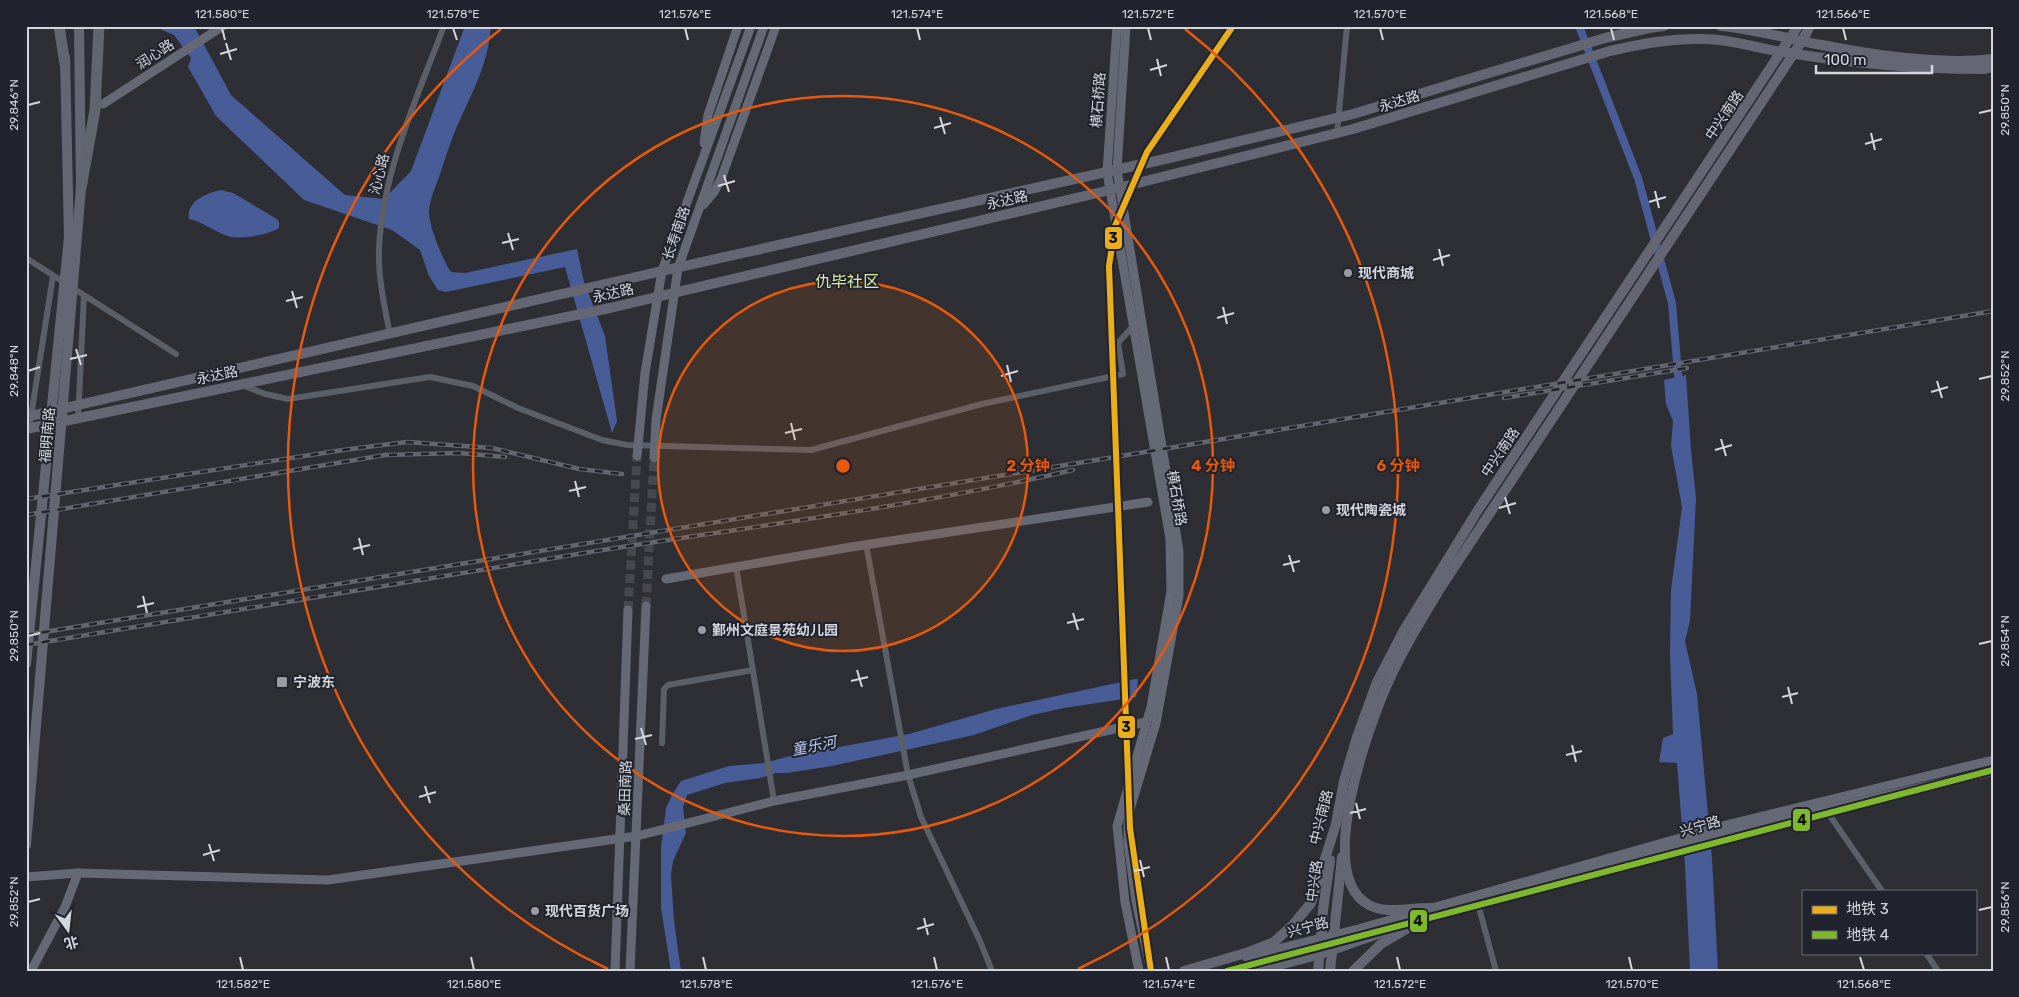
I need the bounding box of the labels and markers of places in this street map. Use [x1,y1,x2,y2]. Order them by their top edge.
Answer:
place label: 现代商城 [1358,265,1414,282]
marker: 现代商城 [1342,267,1354,279]
centre of rings [834,457,852,475]
place label: 现代陶瓷城 [1336,502,1406,519]
marker: 现代陶瓷城 [1320,504,1332,516]
place label: 鄞州文庭景苑幼儿园 [712,622,838,639]
marker: 鄞州文庭景苑幼儿园 [696,624,708,636]
place label: 宁波东 [293,674,335,691]
marker: 宁波东 [275,675,289,689]
place label: 现代百货广场 [545,903,629,920]
marker: 现代百货广场 [529,905,541,917]

